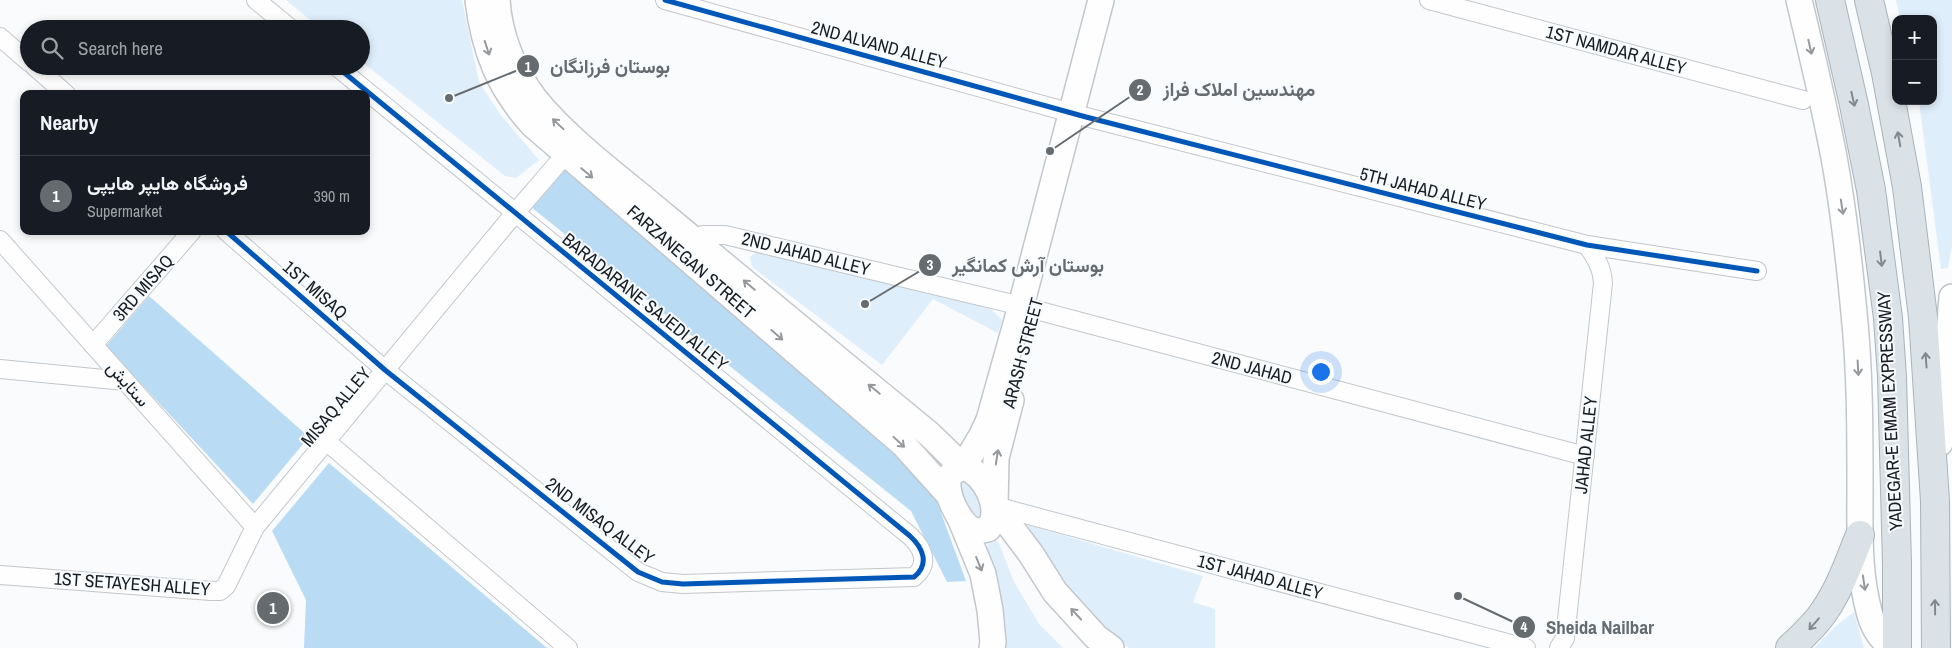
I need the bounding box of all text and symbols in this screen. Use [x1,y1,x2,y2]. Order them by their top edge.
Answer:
street label: 2ND ALVAND ALLEY [809,14,950,75]
map controls [1892,15,1937,105]
button: + [1892,15,1937,60]
street label: 1ST NAMDAR ALLEY [1543,19,1689,80]
search box [20,20,370,75]
icon: search [38,34,66,62]
text: Search here [78,35,163,61]
one-way arrow [483,39,493,55]
one-way arrow [1806,39,1815,55]
callout: بوستان فرزانگان [515,49,680,83]
text: بوستان فرزانگان [550,53,670,79]
text: 1 [525,56,532,77]
button: − [1892,60,1937,105]
callout: مهندسین املاک فراز [1128,73,1325,107]
text: مهندسین املاک فراز [1162,76,1315,102]
text: 2 [1137,79,1144,100]
one-way arrow [1848,90,1858,106]
text: Nearby [40,108,98,137]
one-way arrow [552,118,565,130]
one-way arrow [1893,131,1903,147]
street label: 5TH JAHAD ALLEY [1357,161,1489,216]
one-way arrow [580,167,593,178]
text: فروشگاه هایپر هایپی [87,170,248,196]
text: 1 [52,185,60,207]
text: 390 m [314,185,350,207]
one-way arrow [1837,198,1847,214]
street label: FARZANEGAN STREET [622,199,761,324]
text: Supermarket [87,200,162,222]
street label: 2ND JAHAD ALLEY [739,226,873,282]
street label: BARADARANE SAJEDI ALLEY [557,227,734,376]
callout: بوستان آرش کمانگیر [917,248,1114,282]
street label: 3RD MISAQ [107,249,179,327]
one-way arrow [1876,250,1886,266]
text: بوستان آرش کمانگیر [951,252,1104,278]
street label: 1ST MISAQ [278,254,353,325]
text: 3 [927,254,934,275]
one-way arrow [742,280,755,291]
street label: YADEGAR-E EMAM EXPRESSWAY [1871,290,1908,532]
street label: ARASH STREET [996,295,1049,412]
one-way arrow [770,329,783,341]
street label: 2ND JAHAD [1209,345,1295,390]
one-way arrow [1922,352,1931,368]
street label: ستایش [101,355,156,412]
your location [1308,359,1334,385]
one-way arrow [1853,360,1862,376]
street label: MISAQ ALLEY [295,361,376,452]
one-way arrow [868,384,881,395]
street label: JAHAD ALLEY [1568,395,1603,495]
one-way arrow [893,436,906,448]
one-way arrow [993,450,1003,466]
street label: 2ND MISAQ ALLEY [541,471,660,570]
street label: 1ST JAHAD ALLEY [1195,548,1326,605]
one-way arrow [974,556,984,571]
street label: 1ST SETAYESH ALLEY [53,566,211,601]
one-way arrow [1859,575,1869,591]
pin: 1 [257,589,289,627]
one-way arrow [1931,599,1940,615]
one-way arrow [1070,608,1082,621]
callout: Sheida Nailbar [1511,610,1664,644]
text: Sheida Nailbar [1546,614,1654,640]
text: 4 [1521,616,1528,637]
one-way arrow [1808,618,1819,631]

